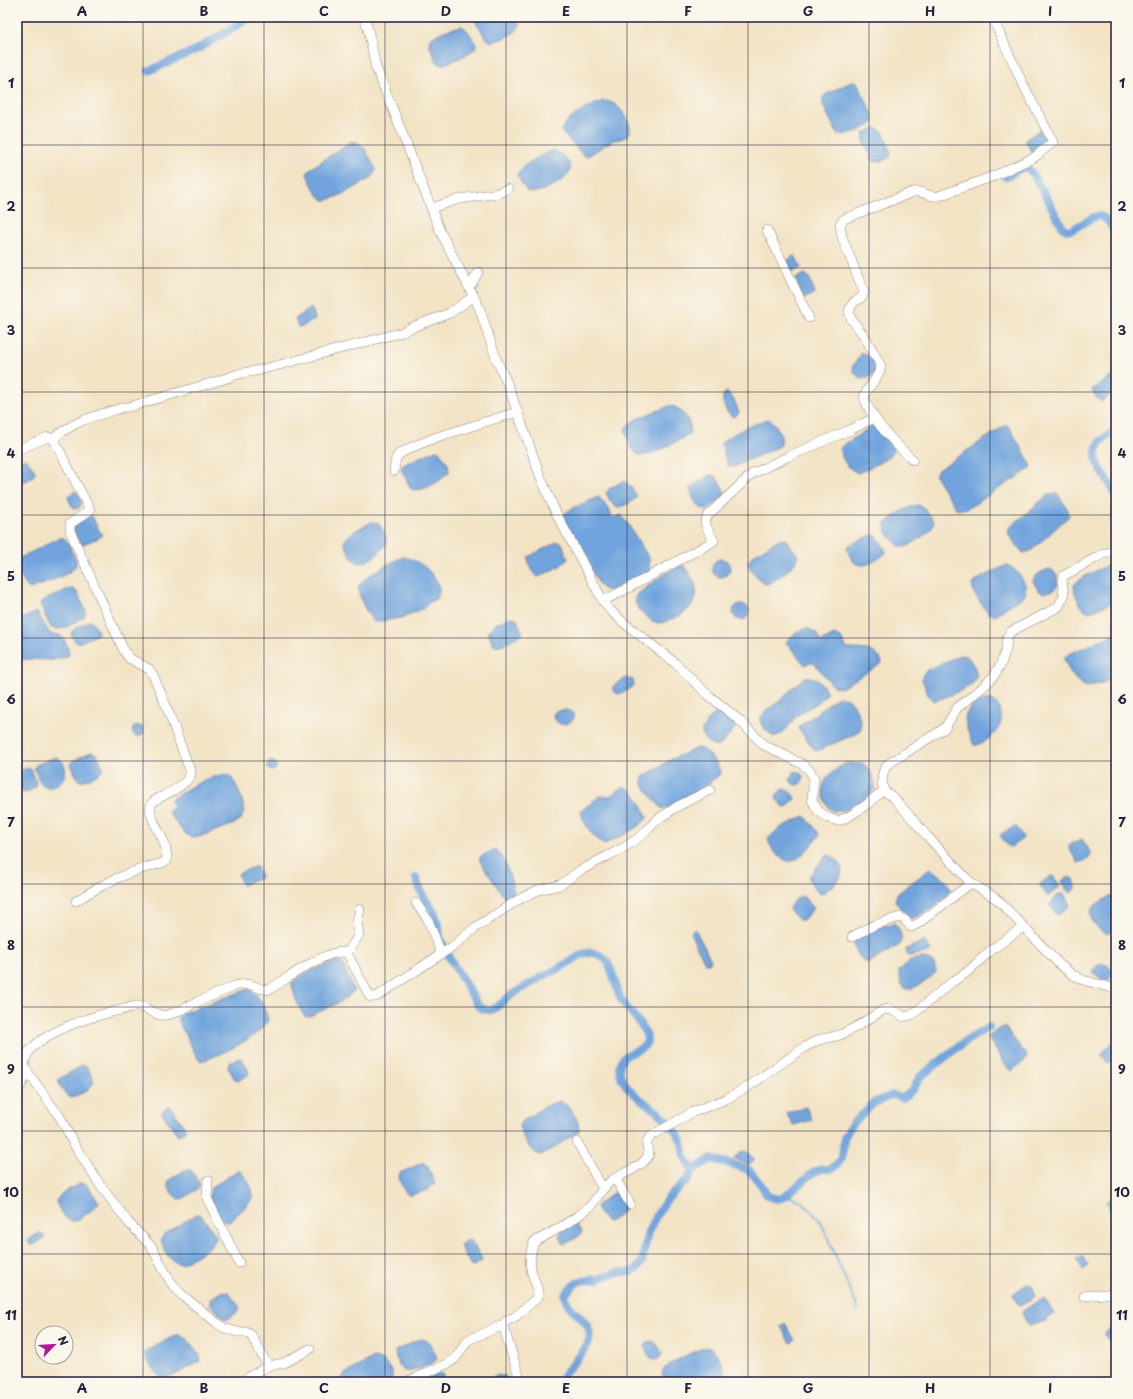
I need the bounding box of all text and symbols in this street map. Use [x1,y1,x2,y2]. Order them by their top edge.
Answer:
text: A [77,1,87,20]
text: B [200,1,209,20]
text: C [319,1,329,20]
text: D [441,1,451,20]
text: E [562,1,570,20]
text: F [684,1,692,20]
text: G [803,1,813,20]
text: H [925,1,935,20]
text: I [1048,1,1052,20]
text: 1 [8,73,14,92]
text: 1 [1119,73,1125,92]
text: 2 [6,196,16,215]
text: 2 [1117,196,1127,215]
text: 3 [7,320,16,339]
text: 3 [1118,320,1127,339]
text: 4 [7,443,16,462]
text: 4 [1118,443,1127,462]
text: 5 [7,566,15,585]
text: 5 [1118,566,1126,585]
text: 6 [6,689,16,708]
text: 6 [1117,689,1127,708]
text: 7 [7,812,15,831]
text: 7 [1118,812,1126,831]
text: 8 [7,935,15,954]
text: 8 [1118,935,1126,954]
text: 9 [7,1059,15,1078]
text: 9 [1118,1059,1126,1078]
text: 10 [3,1182,19,1201]
text: 10 [1114,1182,1130,1201]
text: 11 [5,1305,17,1324]
text: 11 [1116,1305,1128,1324]
north arrow [34,1325,74,1365]
text: N [54,1333,73,1348]
text: A [77,1378,87,1397]
text: B [200,1378,209,1397]
text: C [319,1378,329,1397]
text: D [441,1378,451,1397]
text: E [562,1378,570,1397]
text: F [684,1378,692,1397]
text: G [803,1378,813,1397]
text: H [925,1378,935,1397]
text: I [1048,1378,1052,1397]

